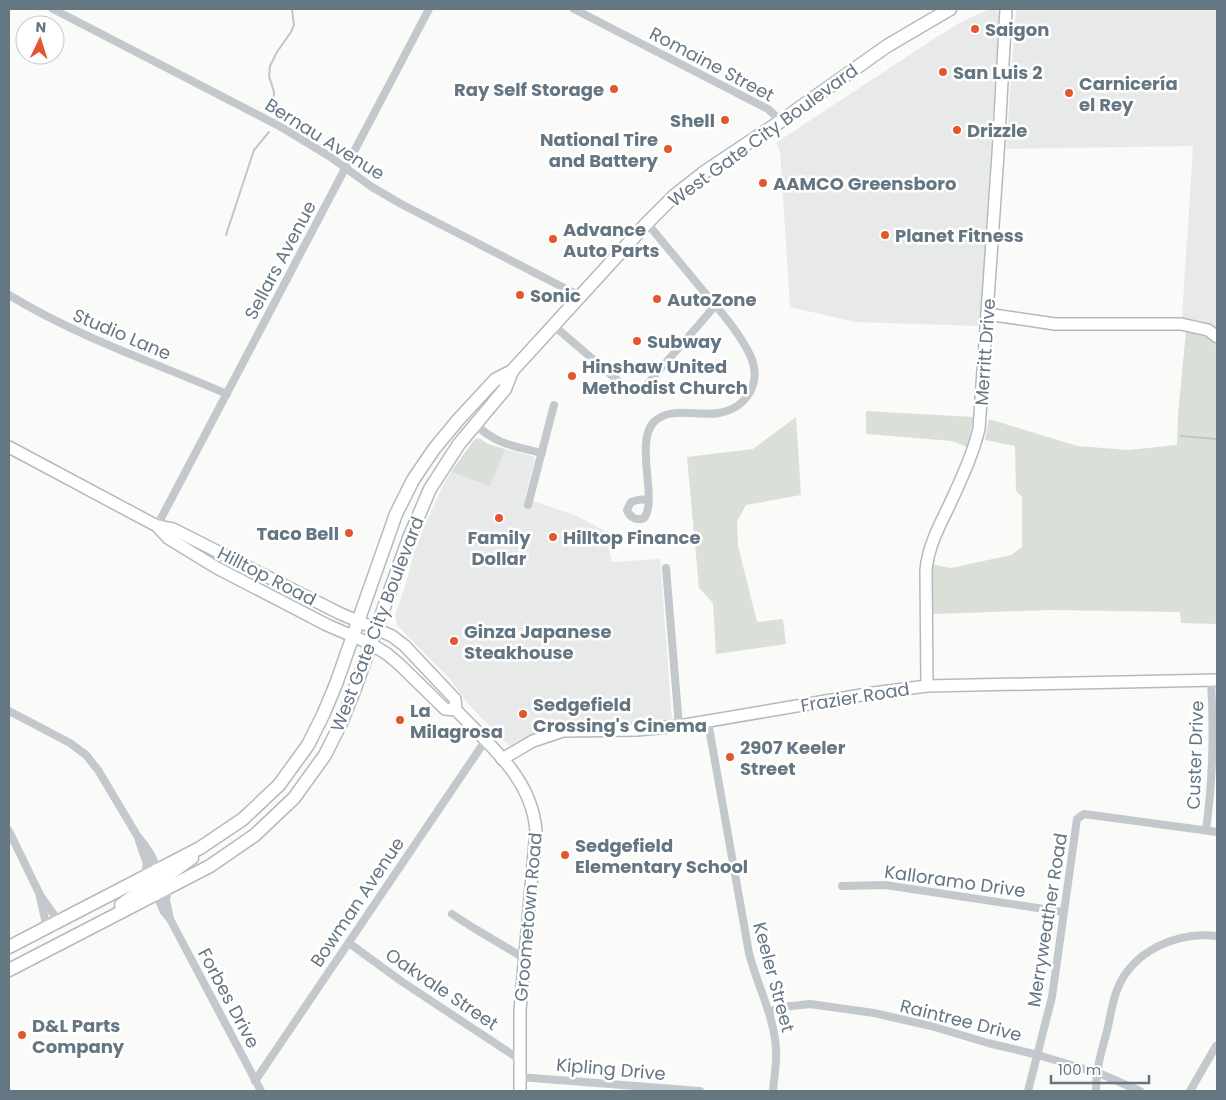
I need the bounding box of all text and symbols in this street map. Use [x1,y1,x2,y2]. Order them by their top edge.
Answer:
north arrow [15,15,65,65]
text: N [35,17,47,37]
place label: Saigon [985,17,1049,42]
street label: Romaine Street [645,21,779,107]
marker: Saigon [969,23,981,35]
street label: West Gate City Boulevard [663,58,863,212]
place label: San Luis 2 [953,60,1042,85]
marker: San Luis 2 [937,66,949,78]
place label: Carnicería el Rey [1079,71,1178,117]
place label: Ray Self Storage [454,77,604,102]
marker: Ray Self Storage [608,83,620,95]
marker: Carnicería el Rey [1063,87,1075,99]
street label: Bernau Avenue [260,92,390,186]
place label: Shell [670,108,715,133]
marker: Shell [719,114,731,126]
place label: Drizzle [967,118,1027,143]
marker: Drizzle [951,124,963,136]
place label: National Tire and Battery [540,127,659,173]
marker: National Tire and Battery [662,143,674,155]
place label: AAMCO Greensboro [773,171,956,196]
marker: AAMCO Greensboro [757,177,769,189]
street label: Sellars Avenue [238,196,322,324]
place label: Advance Auto Parts [563,217,660,263]
place label: Planet Fitness [895,223,1024,248]
marker: Planet Fitness [879,229,891,241]
marker: Advance Auto Parts [547,233,559,245]
place label: Sonic [530,283,581,308]
place label: AutoZone [667,287,757,312]
marker: Sonic [514,289,526,301]
marker: AutoZone [651,293,663,305]
street label: Merritt Drive [969,297,1001,407]
street label: Studio Lane [69,302,175,366]
place label: Subway [647,329,722,354]
marker: Subway [631,335,643,347]
place label: Hinshaw United Methodist Church [582,354,748,400]
marker: Hinshaw United Methodist Church [566,370,578,382]
marker: Family Dollar [493,512,505,524]
street label: West Gate City Boulevard [324,513,430,735]
place label: Taco Bell [256,521,339,546]
place label: Family Dollar [467,525,531,571]
place label: Hilltop Finance [563,525,701,550]
marker: Taco Bell [343,527,355,539]
marker: Hilltop Finance [547,531,559,543]
street label: Hilltop Road [213,540,321,612]
place label: Ginza Japanese Steakhouse [464,619,612,665]
marker: Ginza Japanese Steakhouse [448,635,460,647]
street label: Frazier Road [799,676,911,718]
place label: Sedgefield Crossing's Cinema [533,692,707,738]
place label: La Milagrosa [410,698,503,744]
street label: Custer Drive [1181,700,1209,810]
marker: Sedgefield Crossing's Cinema [517,708,529,720]
marker: La Milagrosa [394,714,406,726]
place label: 2907 Keeler Street [740,735,846,781]
marker: 2907 Keeler Street [724,751,736,763]
street label: Merryweather Road [1021,831,1073,1009]
street label: Bowman Avenue [304,832,410,972]
street label: Groometown Road [508,832,548,1002]
place label: Sedgefield Elementary School [575,833,748,879]
marker: Sedgefield Elementary School [559,849,571,861]
street label: Kalloramo Drive [883,859,1027,903]
street label: Keeler Street [747,919,801,1035]
street label: Oakvale Street [381,942,503,1036]
street label: Forbes Drive [192,944,266,1052]
street label: Raintree Drive [898,993,1024,1047]
place label: D&L Parts Company [32,1013,125,1059]
marker: D&L Parts Company [16,1029,28,1041]
street label: Kipling Drive [555,1052,667,1086]
scale bar [1051,1052,1148,1084]
text: 100 m [1058,1059,1101,1080]

